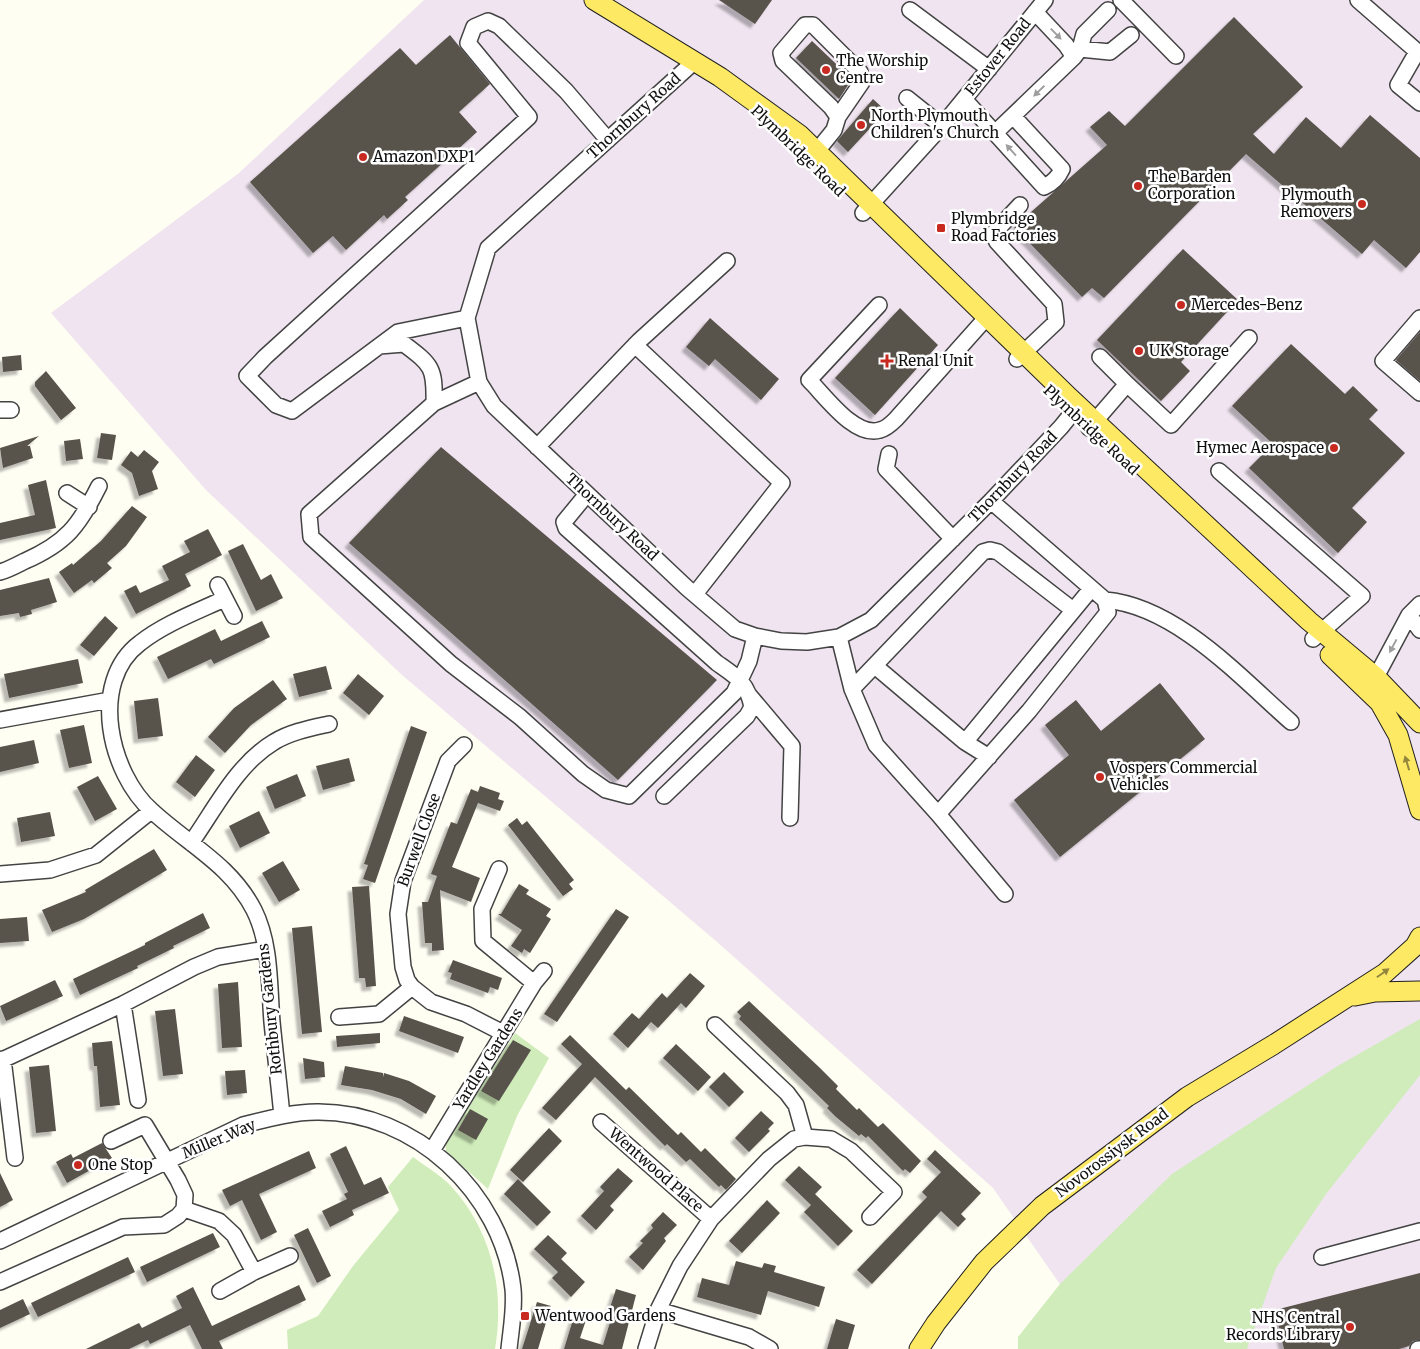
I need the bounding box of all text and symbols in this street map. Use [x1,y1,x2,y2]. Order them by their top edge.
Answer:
street label: Estover Road [961,14,1035,99]
one-way arrow [1050,27,1062,39]
place label: The Worship Centre [836,51,928,87]
marker: The Worship Centre [820,64,832,76]
street label: Thornbury Road [583,69,684,163]
one-way arrow [1033,85,1045,97]
street label: Plymbridge Road [747,101,849,200]
place label: North Plymouth Children's Church [871,106,999,142]
marker: North Plymouth Children's Church [855,119,867,131]
one-way arrow [1005,145,1017,157]
place label: Amazon DXP1 [372,147,475,166]
marker: Amazon DXP1 [357,151,369,163]
place label: The Barden Corporation [1148,167,1235,203]
marker: The Barden Corporation [1132,180,1144,192]
place label: Plymouth Removers [1280,185,1352,221]
marker: Plymouth Removers [1356,198,1368,210]
place label: Plymbridge Road Factories [951,209,1056,245]
marker: Plymbridge Road Factories [935,222,947,234]
place label: Mercedes-Benz [1191,295,1302,314]
marker: Mercedes-Benz [1175,299,1187,311]
place label: UK Storage [1149,341,1229,360]
marker: UK Storage [1133,345,1145,357]
place label: Renal Unit [898,351,974,370]
marker: Renal Unit [880,354,894,368]
street label: Plymbridge Road [1040,381,1143,479]
street label: Thornbury Road [964,427,1061,526]
place label: Hymec Aerospace [1196,438,1324,457]
marker: Hymec Aerospace [1328,442,1340,454]
street label: Thornbury Road [562,469,663,564]
one-way arrow [1389,639,1397,654]
one-way arrow [1402,755,1410,770]
place label: Vospers Commercial Vehicles [1109,758,1258,794]
marker: Vospers Commercial Vehicles [1094,771,1106,783]
street label: Burwell Close [393,790,444,889]
street label: Rothbury Gardens [253,943,286,1075]
one-way arrow [1376,968,1389,978]
street label: Yardley Gardens [448,1004,526,1114]
street label: Novorossiysk Road [1051,1104,1172,1201]
street label: Miller Way [179,1114,259,1163]
street label: Wentwood Place [604,1123,708,1216]
place label: One Stop [88,1155,153,1174]
marker: One Stop [72,1159,84,1171]
place label: Wentwood Gardens [534,1306,676,1325]
place label: NHS Central Records Library [1226,1308,1340,1344]
marker: Wentwood Gardens [519,1310,531,1322]
marker: NHS Central Records Library [1344,1321,1356,1333]

